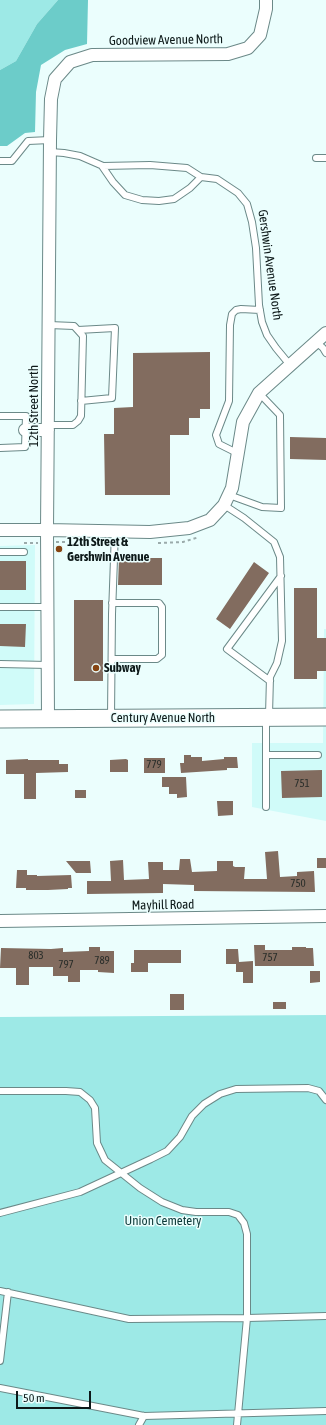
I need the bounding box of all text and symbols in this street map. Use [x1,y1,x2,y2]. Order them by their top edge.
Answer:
street label: Goodview Avenue North [109,31,223,49]
street label: Gershwin Avenue North [255,209,285,321]
street label: 12th Street North [26,365,42,447]
place label: 12th Street & Gershwin Avenue [67,534,149,565]
marker: 12th Street & Gershwin Avenue [54,544,64,554]
place label: Subway [104,660,141,676]
marker: Subway [91,663,101,673]
street label: Century Avenue North [111,710,215,726]
house number: 779 [146,758,162,772]
house number: 751 [294,777,310,791]
house number: 750 [290,877,306,891]
street label: Mayhill Road [131,897,195,913]
house number: 803 [28,949,44,963]
house number: 757 [262,951,278,965]
house number: 789 [94,954,110,968]
house number: 797 [58,958,74,972]
park label: Union Cemetery [125,1213,201,1229]
scale bar [18,1383,93,1409]
text: 50 m [23,1391,45,1405]

